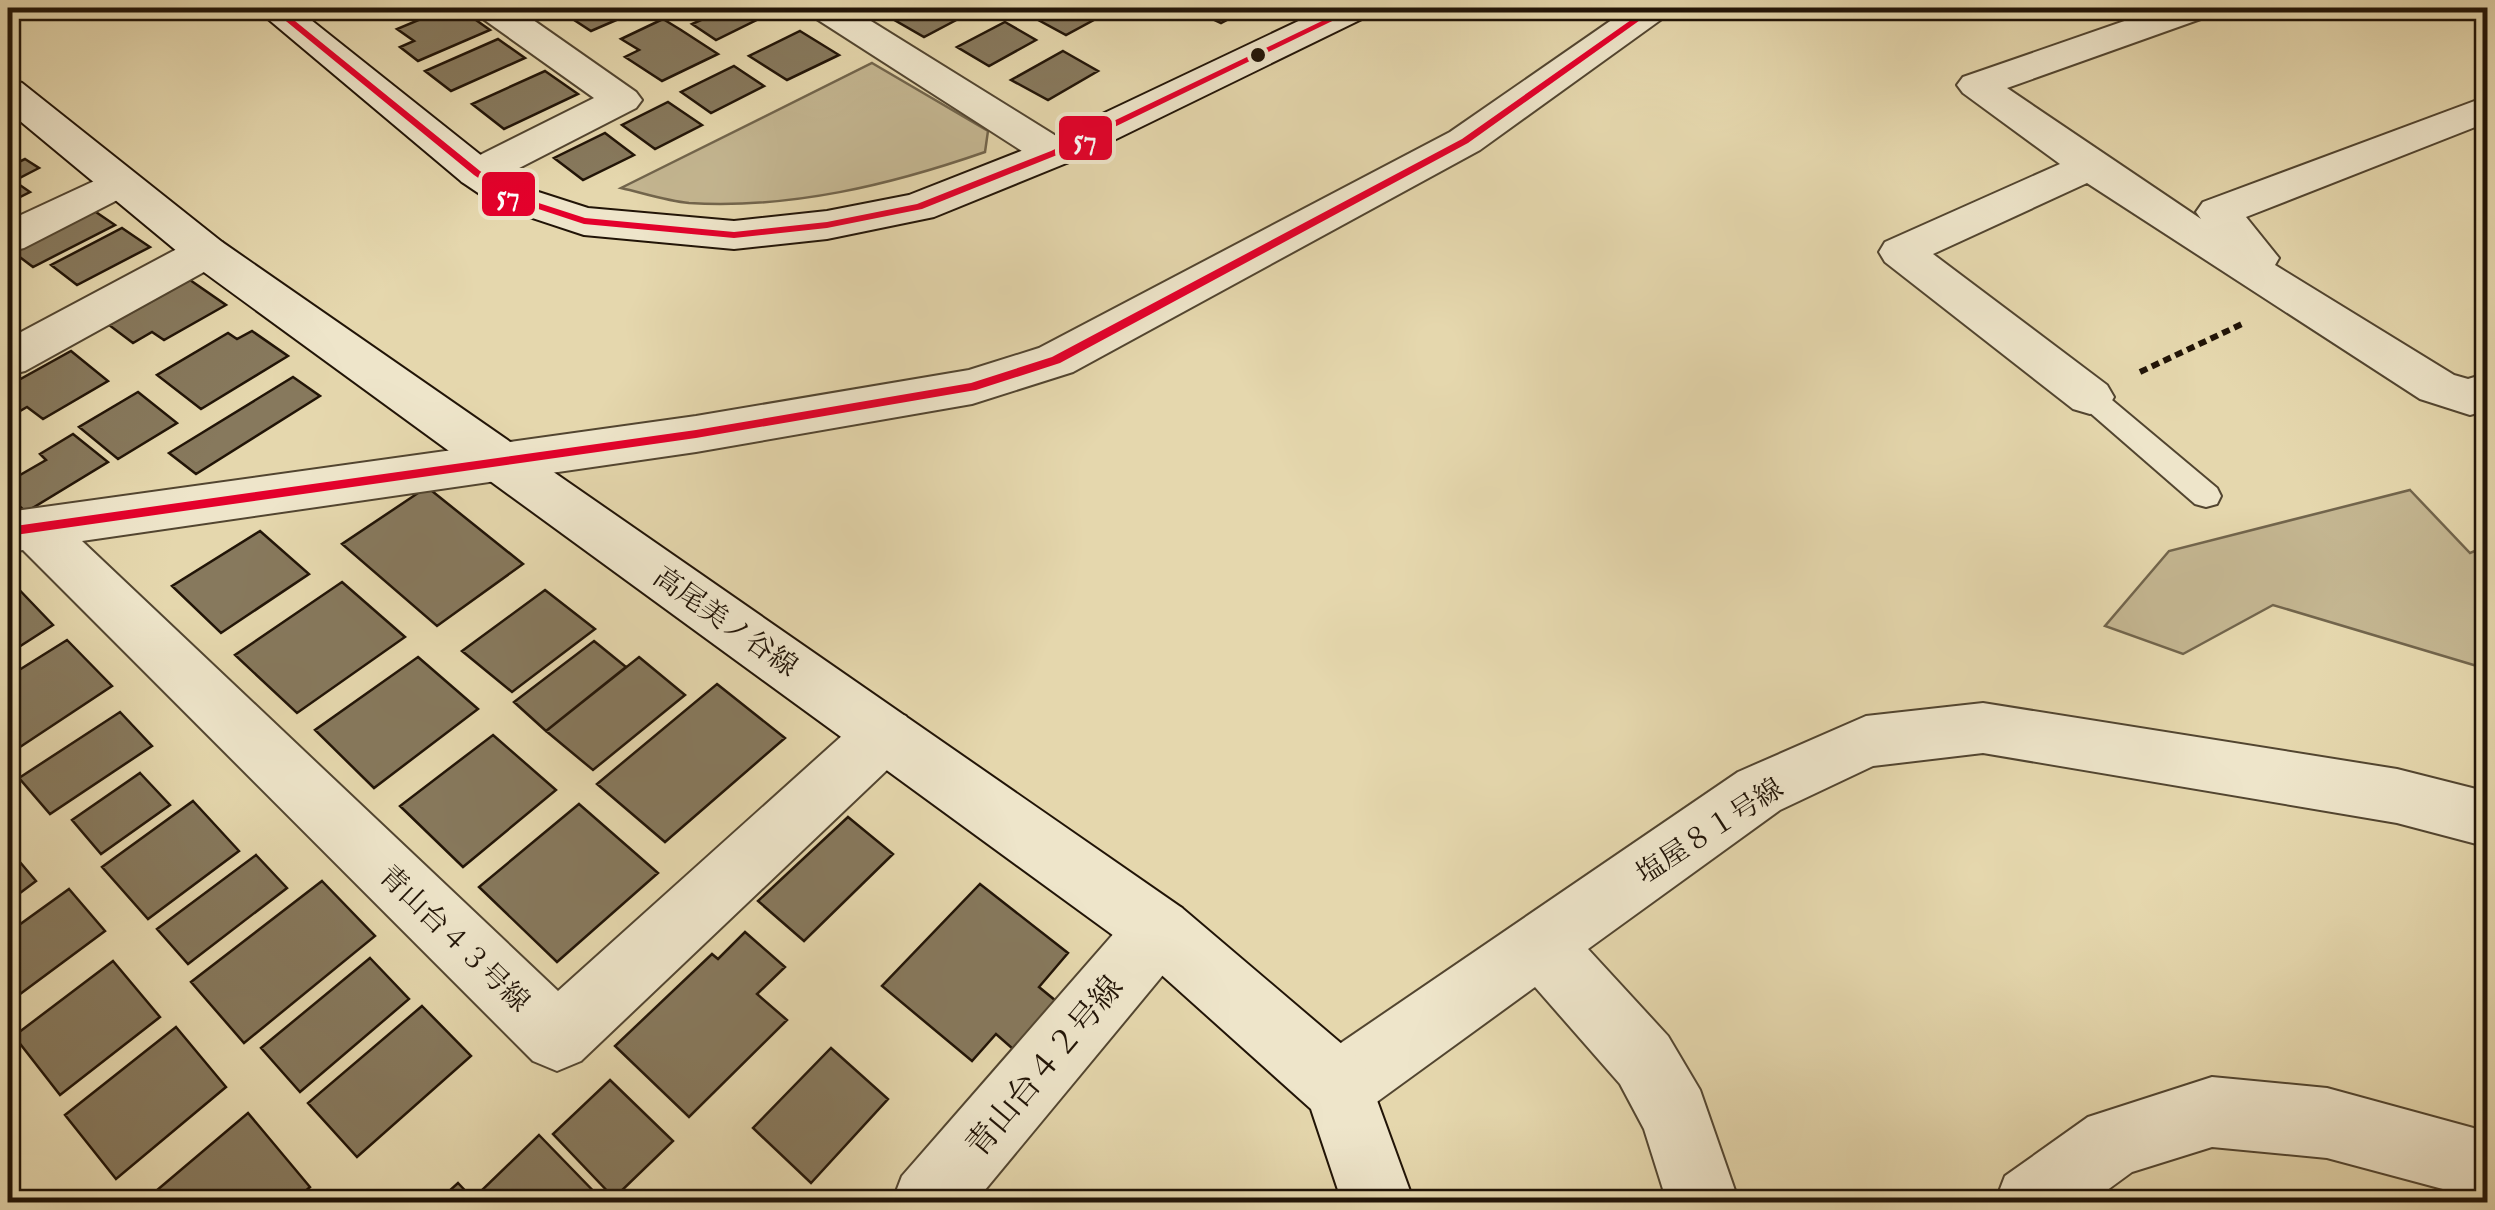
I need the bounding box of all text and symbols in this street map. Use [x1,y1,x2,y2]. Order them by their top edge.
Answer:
unlabelled marker [1248,45,1268,65]
line badge: 57 [1057,114,1114,162]
text: 57 [1073,123,1097,158]
line badge: 57 [480,170,537,218]
text: 57 [496,179,520,214]
street label: 高尾美ノ谷線 [646,561,803,686]
street label: 塩屋８１号線 [1630,772,1790,893]
street label: 青山台４３号線 [371,859,536,1020]
street label: 青山台４２号線 [958,969,1134,1167]

